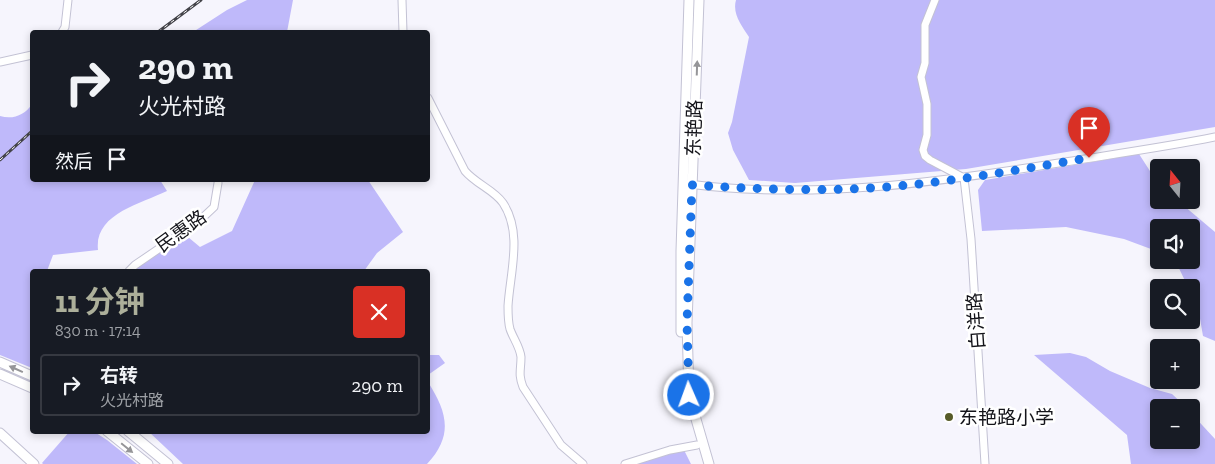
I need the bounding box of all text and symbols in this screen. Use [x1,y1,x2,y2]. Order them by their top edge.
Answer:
text: 290 m [138,46,233,88]
icon: right [55,50,120,115]
one-way arrow [693,60,701,76]
text: 火光村路 [138,93,226,120]
street label: 东艳路 [682,99,706,157]
pin [1068,107,1110,158]
icon: arrive [1075,114,1103,142]
icon: arrive [103,145,131,173]
text: 然后 [55,150,93,173]
north arrow [1150,159,1200,209]
map controls [1150,159,1200,449]
street label: 民惠路 [151,205,211,257]
button: sound [1150,219,1200,269]
button: search [1150,279,1200,329]
text: 11 分钟 [55,284,145,320]
button: close [353,286,405,338]
street label: 白洋路 [963,292,989,350]
text: 830 m · 17:14 [55,321,141,340]
button: + [1150,339,1200,389]
one-way arrow [9,364,23,372]
text: 右转 [100,364,138,387]
position arrow [662,368,714,420]
icon: right [57,371,85,399]
text: 290 m [351,374,403,397]
text: 火光村路 [100,391,164,410]
button: − [1150,399,1200,449]
place label: 东艳路小学 [959,406,1054,429]
marker: 东艳路小学 [943,411,955,423]
one-way arrow [120,442,133,453]

